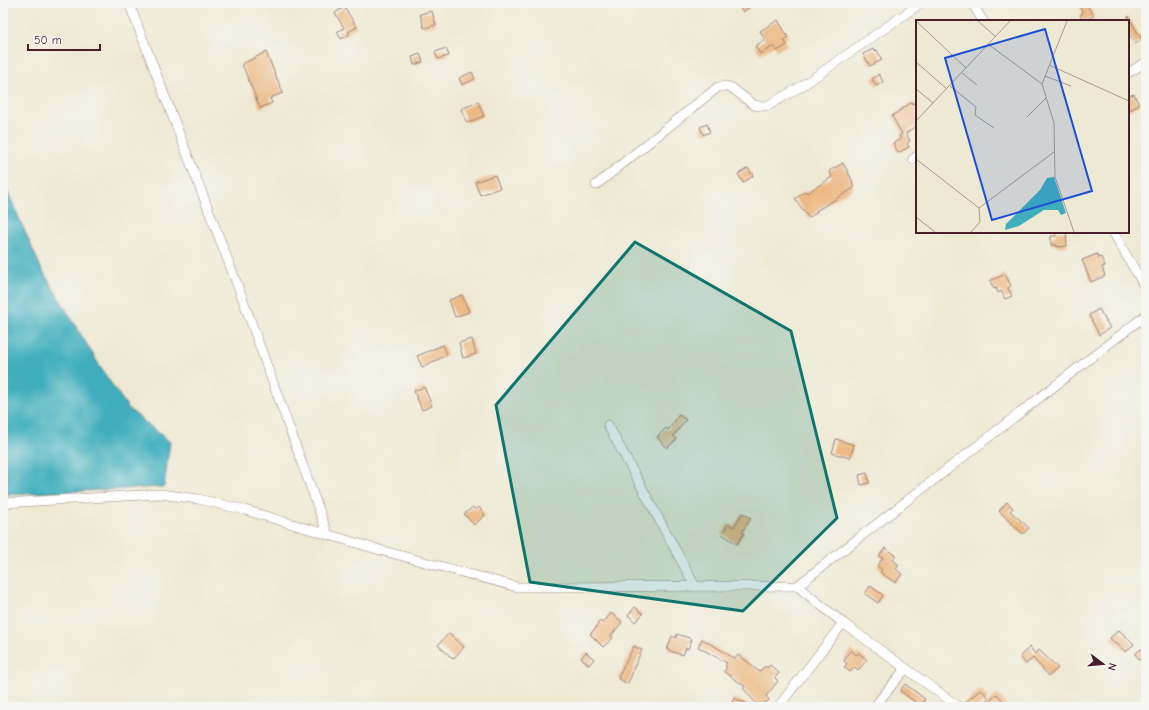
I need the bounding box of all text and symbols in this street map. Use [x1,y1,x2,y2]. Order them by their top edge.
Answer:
inset map [916,20,1129,233]
scale bar [28,26,100,52]
text: 50 m [34,33,62,47]
north arrow [1083,644,1123,684]
text: N [1105,661,1119,672]

